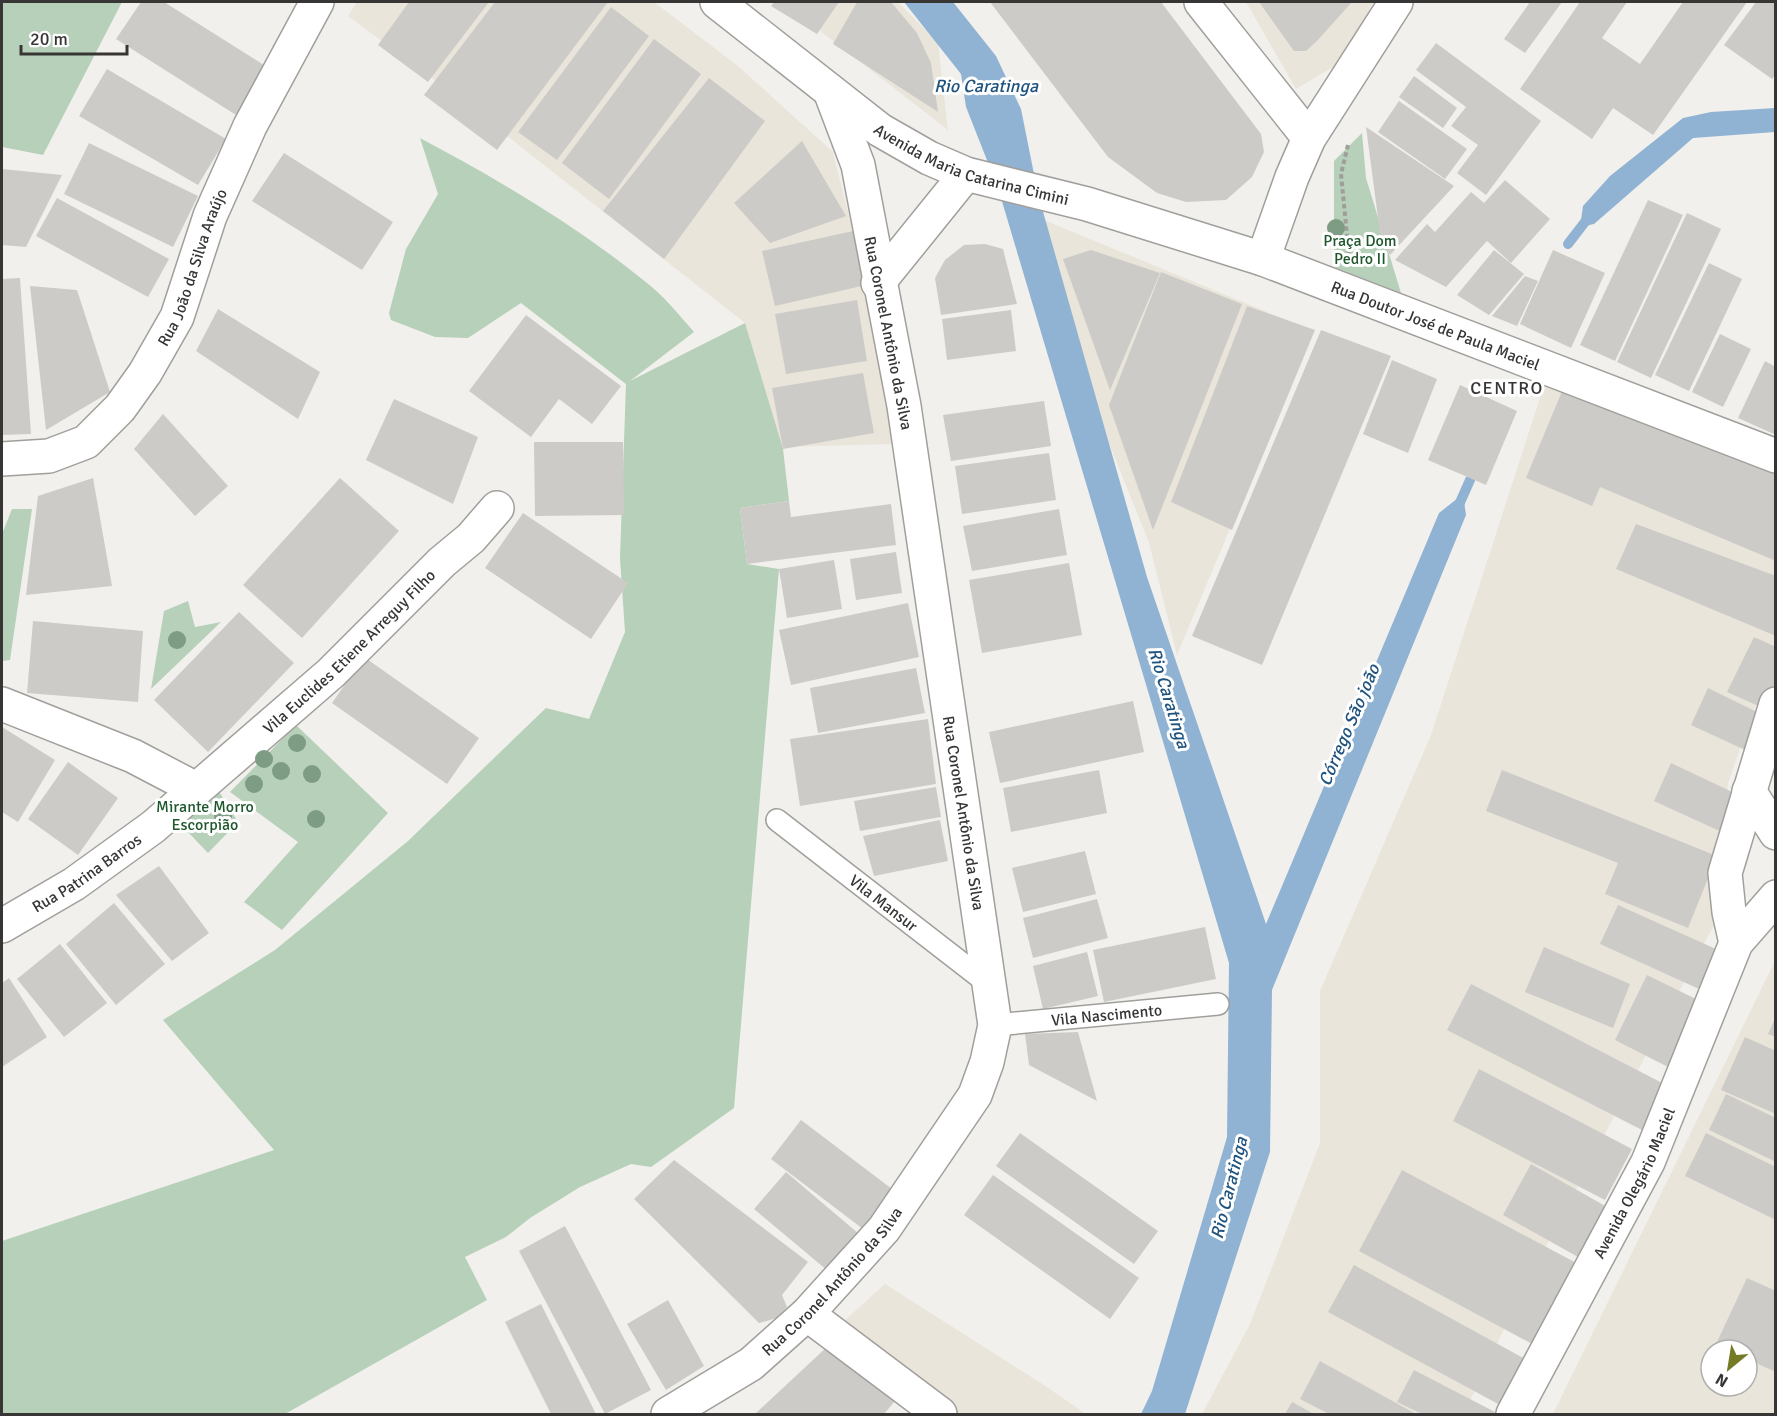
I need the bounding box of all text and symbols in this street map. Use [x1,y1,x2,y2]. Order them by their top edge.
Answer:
scale bar [21,18,128,56]
text: 20 m [30,28,68,50]
water label: Rio Caratinga [934,75,1039,97]
street label: Avenida Maria Catarina Cimini [869,120,1071,210]
street label: Rua João da Silva Araújo [153,186,232,350]
park label: Praça Dom Pedro II [1323,231,1397,269]
street label: Rua Coronel Antônio da Silva [859,235,917,432]
street label: Rua Doutor José de Paula Maciel [1328,277,1543,376]
district label: CENTRO [1470,377,1544,399]
street label: Vila Euclides Etiene Arreguy Filho [259,565,440,738]
water label: Rio Caratinga [1143,645,1195,752]
water label: Córrego São joão [1313,659,1385,789]
street label: Rua Coronel Antônio da Silva [938,714,988,912]
park label: Mirante Morro Escorpião [156,797,254,835]
street label: Rua Patrina Barros [29,830,146,917]
street label: Vila Mansur [845,871,921,936]
street label: Vila Nascimento [1050,1000,1163,1031]
street label: Avenida Olegário Maciel [1589,1105,1680,1262]
water label: Rio Caratinga [1206,1134,1252,1241]
street label: Rua Coronel Antônio da Silva [758,1203,907,1360]
north arrow [1699,1338,1759,1398]
text: N [1712,1369,1732,1392]

